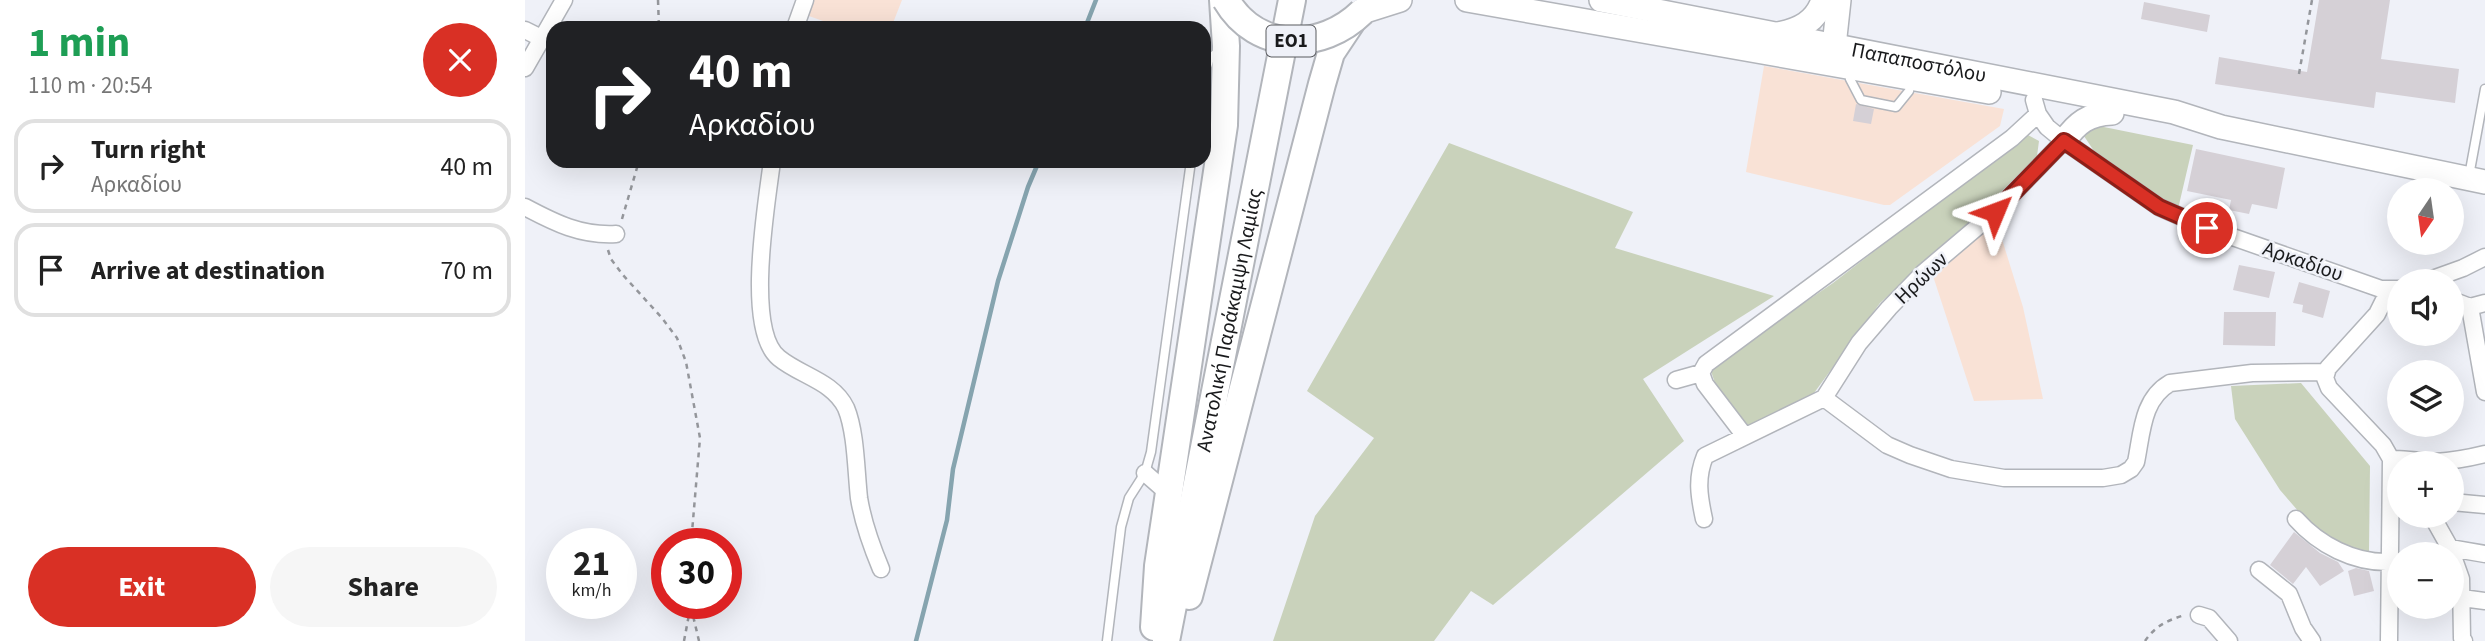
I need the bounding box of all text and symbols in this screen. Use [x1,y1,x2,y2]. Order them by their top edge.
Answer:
text: 1 min [28,13,130,73]
button: close [423,23,497,97]
road number: ΕΟ1 [1267,25,1315,56]
street label: Παπαποστόλου [1849,34,1989,90]
text: 40 m [689,37,793,107]
icon: right [574,49,665,140]
text: 110 m · 20:54 [28,69,152,102]
text: Αρκαδίου [689,102,816,148]
text: Turn right [91,131,206,168]
icon: right [32,147,70,185]
text: 40 m [440,148,493,185]
text: Αρκαδίου [91,168,182,201]
position arrow [1958,175,2032,249]
north arrow [2387,178,2464,256]
map controls [2387,178,2464,619]
street label: Ανατολική Παράκαμψη Λαμίας [1189,186,1270,454]
pin [2177,198,2237,258]
icon: arrive [2188,209,2226,247]
street label: Αρκαδίου [2259,233,2347,289]
street label: Ηρώων [1887,245,1955,311]
icon: arrive [32,251,70,289]
text: Arrive at destination [91,252,325,289]
text: 70 m [440,252,493,289]
button: sound [2387,269,2464,346]
button: layers [2387,360,2464,437]
button: + [2387,451,2464,528]
speed limit sign: 30 [651,528,742,619]
text: 21 [573,539,610,589]
button: − [2387,542,2464,619]
button: Exit [28,547,256,627]
button: Share [270,547,497,627]
text: km/h [572,578,611,603]

